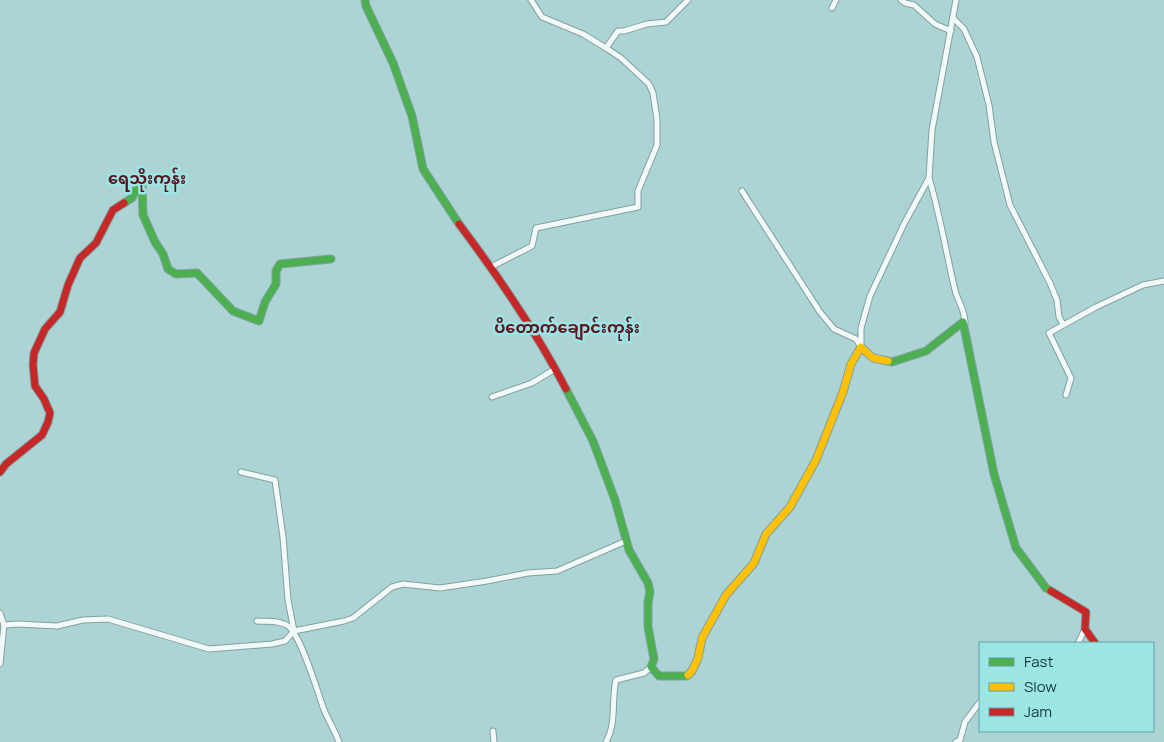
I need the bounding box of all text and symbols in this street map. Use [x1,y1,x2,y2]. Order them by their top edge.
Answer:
district label: ရေသိုးကုန်း [108,167,186,192]
district label: ပိတောက်ချောင်းကုန်း [494,316,640,341]
legend [979,642,1154,732]
text: Fast [1024,651,1053,672]
text: Slow [1024,676,1057,697]
text: Jam [1024,701,1052,722]

